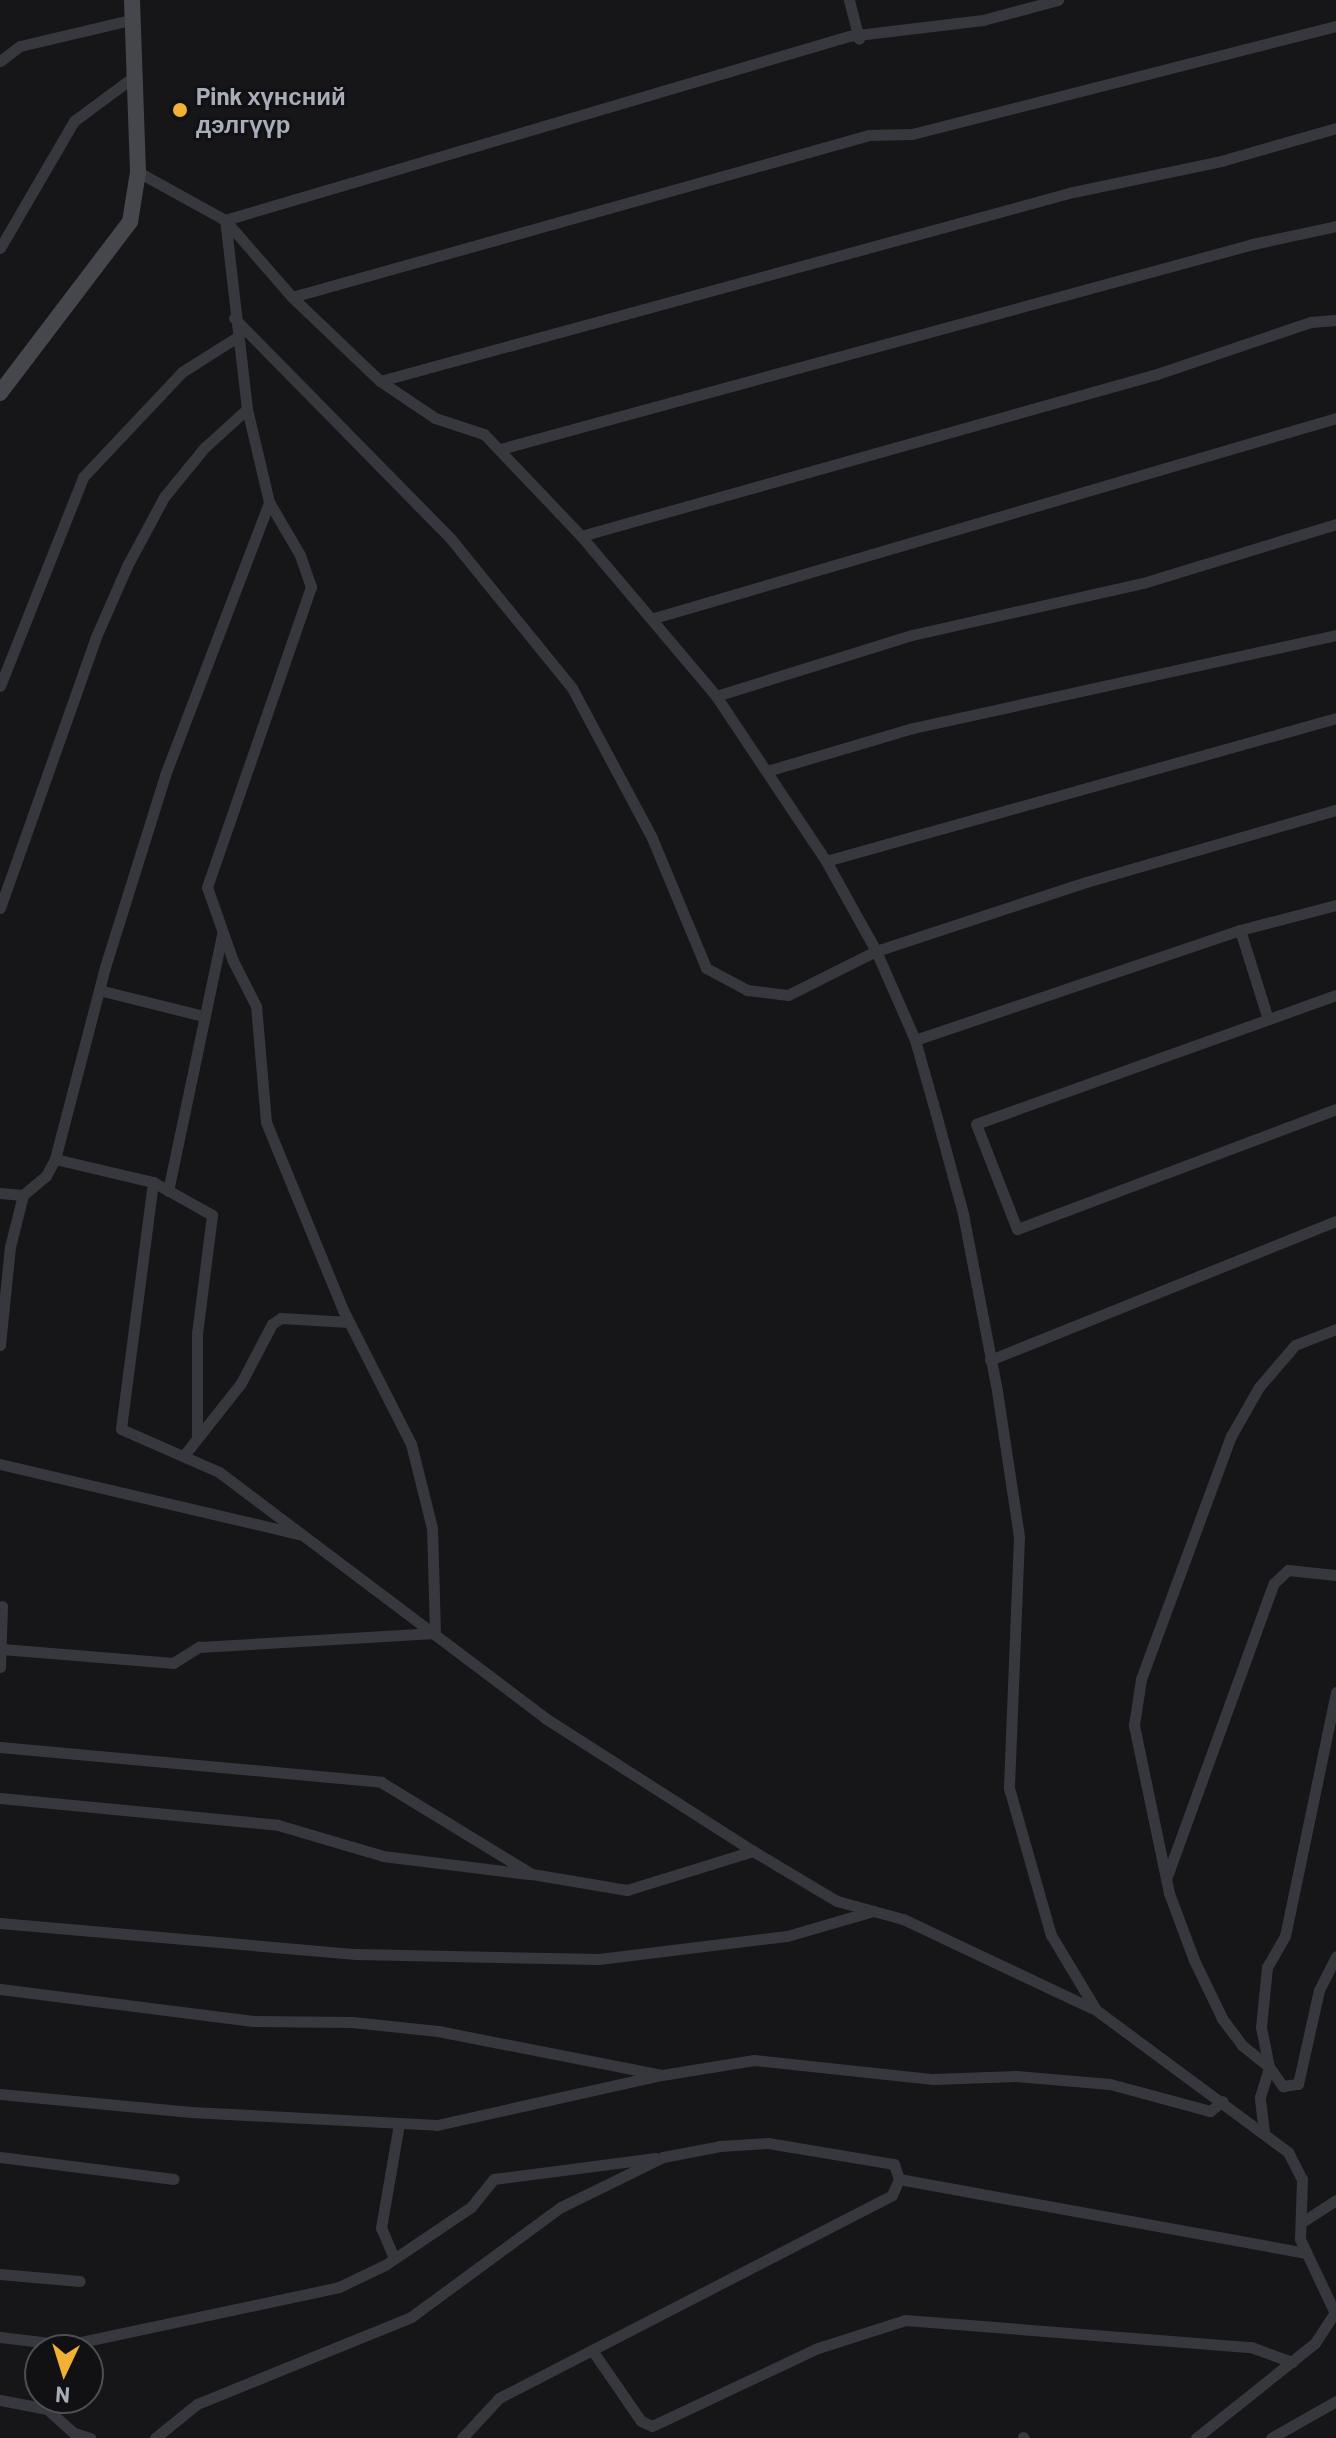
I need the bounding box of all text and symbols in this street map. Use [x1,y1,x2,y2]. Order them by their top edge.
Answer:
place label: Pink хүнсний дэлгүүр [196,82,346,138]
marker: Pink хүнсний дэлгүүр [171,101,189,119]
north arrow [24,2334,104,2414]
text: N [54,2382,71,2409]

